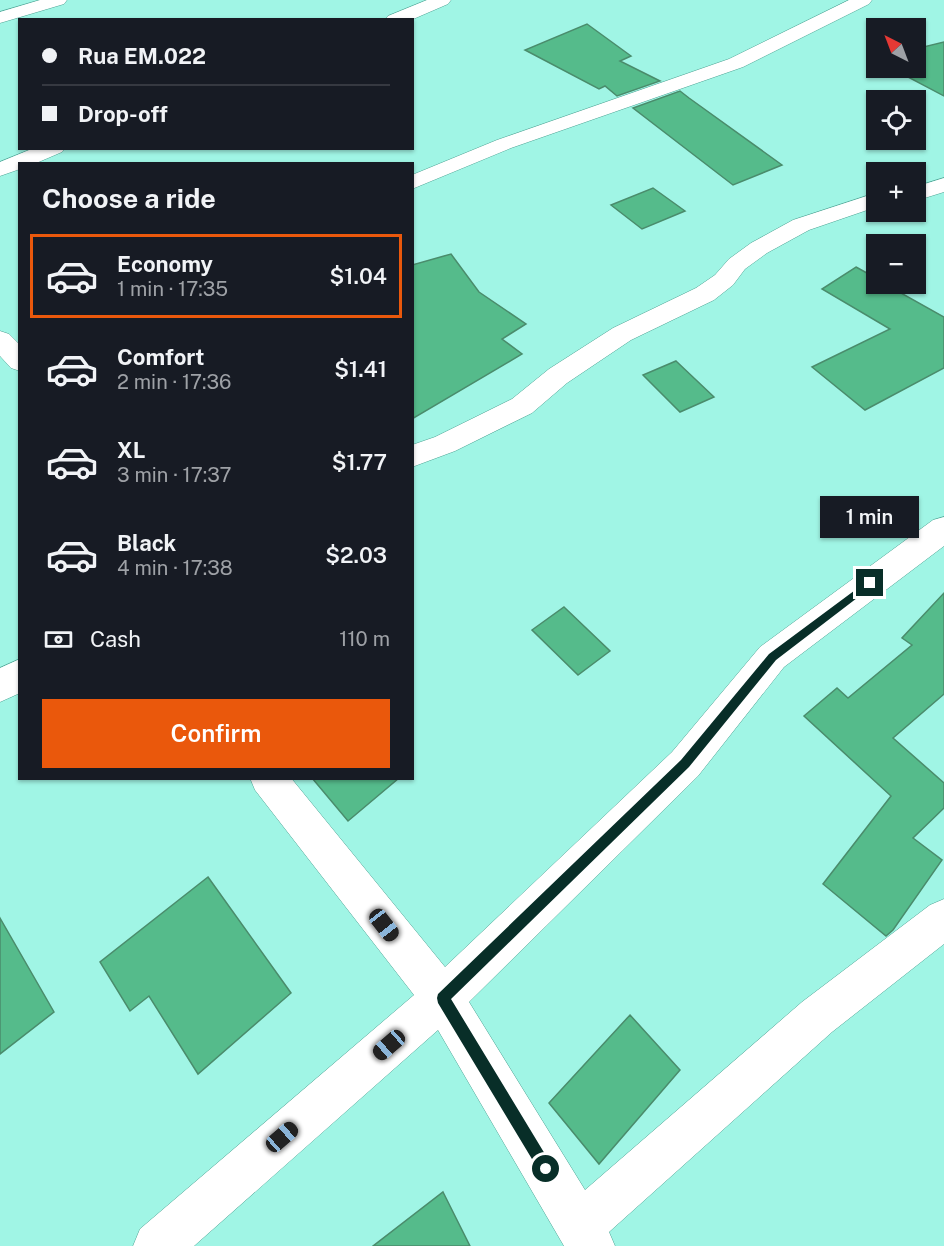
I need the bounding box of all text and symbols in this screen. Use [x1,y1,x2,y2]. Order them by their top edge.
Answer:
north arrow [866,18,926,78]
map controls [866,18,926,294]
text: Rua EM.022 [78,43,206,69]
button: locate [866,90,926,150]
text: Drop-off [78,101,168,127]
button: + [866,162,926,222]
text: Choose a ride [42,182,216,214]
button: − [866,234,926,294]
icon: car [45,249,99,303]
text: Economy [117,251,213,277]
text: $1.04 [330,263,387,289]
text: 1 min · 17:35 [117,277,228,301]
icon: car [45,342,99,396]
text: Comfort [117,344,204,370]
text: $1.41 [334,356,387,382]
text: 2 min · 17:36 [117,370,231,394]
icon: car [45,435,99,489]
text: XL [117,437,145,463]
text: $1.77 [332,449,387,475]
text: 3 min · 17:37 [117,463,231,487]
callout: 1 min [820,496,920,538]
text: 1 min [846,505,893,529]
icon: car [45,528,99,582]
text: Black [117,530,176,556]
text: $2.03 [325,542,387,568]
text: 4 min · 17:38 [117,556,233,580]
route end [856,569,883,596]
icon: cash [42,623,75,656]
text: Cash [90,626,141,652]
text: 110 m [339,627,390,651]
button: Confirm [42,699,390,768]
car [366,905,402,945]
car [370,1026,408,1064]
car [263,1118,301,1156]
route start [532,1155,559,1182]

